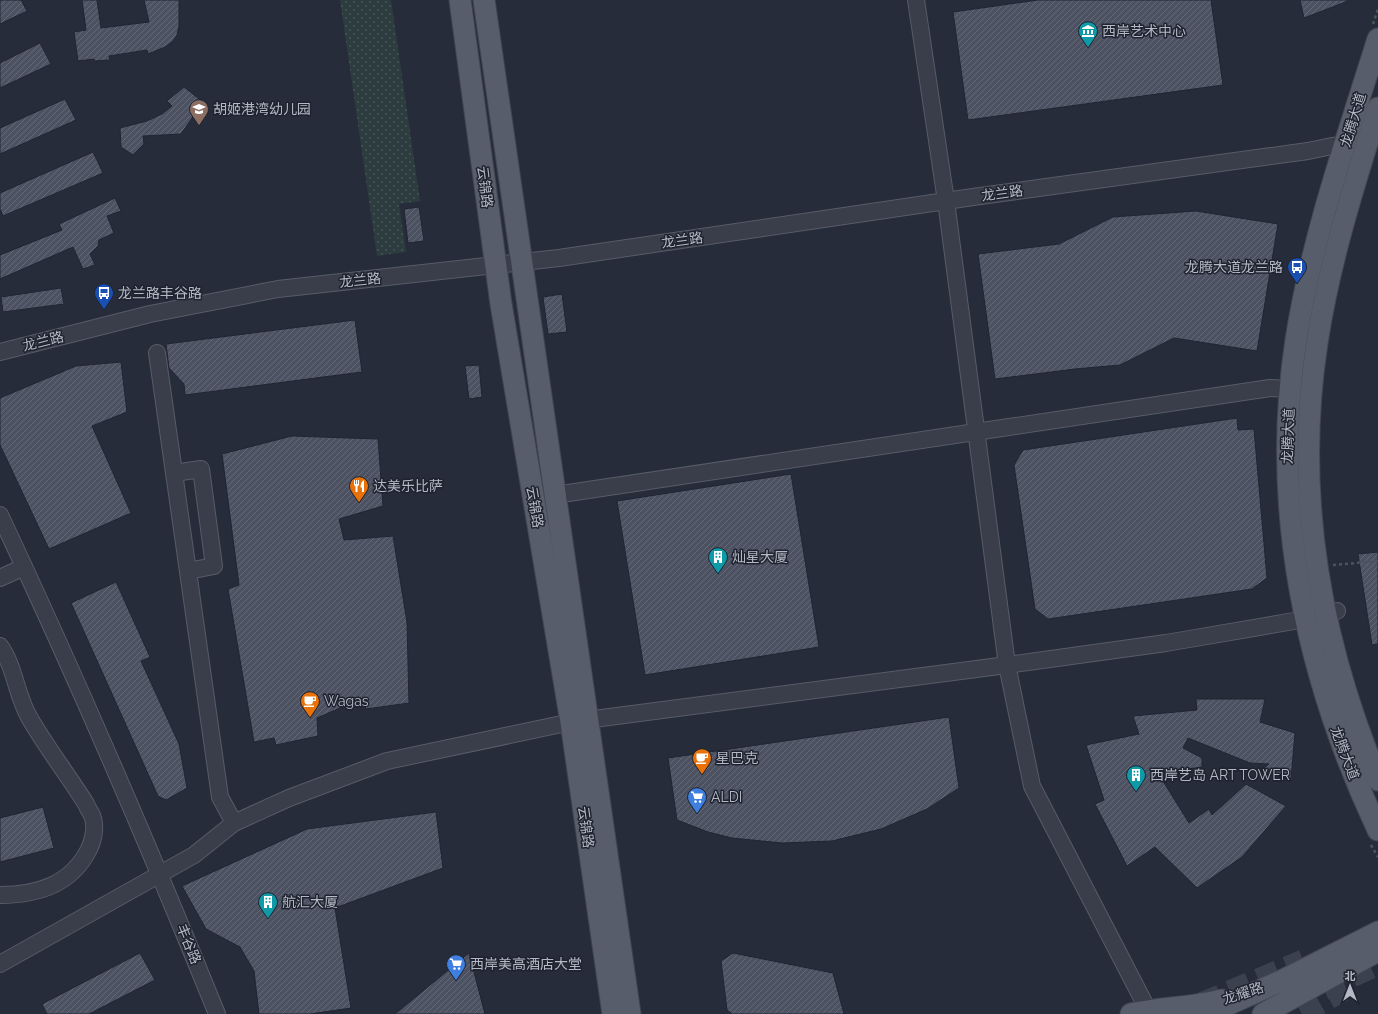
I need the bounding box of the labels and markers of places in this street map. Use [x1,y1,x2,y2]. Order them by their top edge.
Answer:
museum icon: 西岸艺术中心 [1077,20,1099,48]
place label: 西岸艺术中心 [1102,23,1186,39]
school or university icon: 胡姬港湾幼儿园 [188,98,210,126]
place label: 胡姬港湾幼儿园 [213,101,311,117]
bus stop icon: 龙腾大道龙兰路 [1286,256,1308,284]
place label: 龙腾大道龙兰路 [1185,259,1283,275]
bus stop icon: 龙兰路丰谷路 [93,282,115,310]
place label: 龙兰路丰谷路 [118,285,202,301]
restaurant icon: 达美乐比萨 [348,475,370,503]
place label: 达美乐比萨 [373,478,443,494]
building icon: 灿星大厦 [707,546,729,574]
place label: 灿星大厦 [732,549,788,565]
cafe icon: Wagas [299,690,321,718]
place label: Wagas [324,693,369,709]
cafe icon: 星巴克 [691,747,713,775]
place label: 星巴克 [716,750,758,766]
building icon: 西岸艺岛 ART TOWER [1125,764,1147,792]
place label: 西岸艺岛 ART TOWER [1150,767,1290,783]
supermarket icon: ALDI [686,786,708,814]
place label: ALDI [711,789,742,805]
building icon: 航汇大厦 [257,891,279,919]
place label: 航汇大厦 [282,894,338,910]
supermarket icon: 西岸美高酒店大堂 [445,953,467,981]
place label: 西岸美高酒店大堂 [470,956,582,972]

